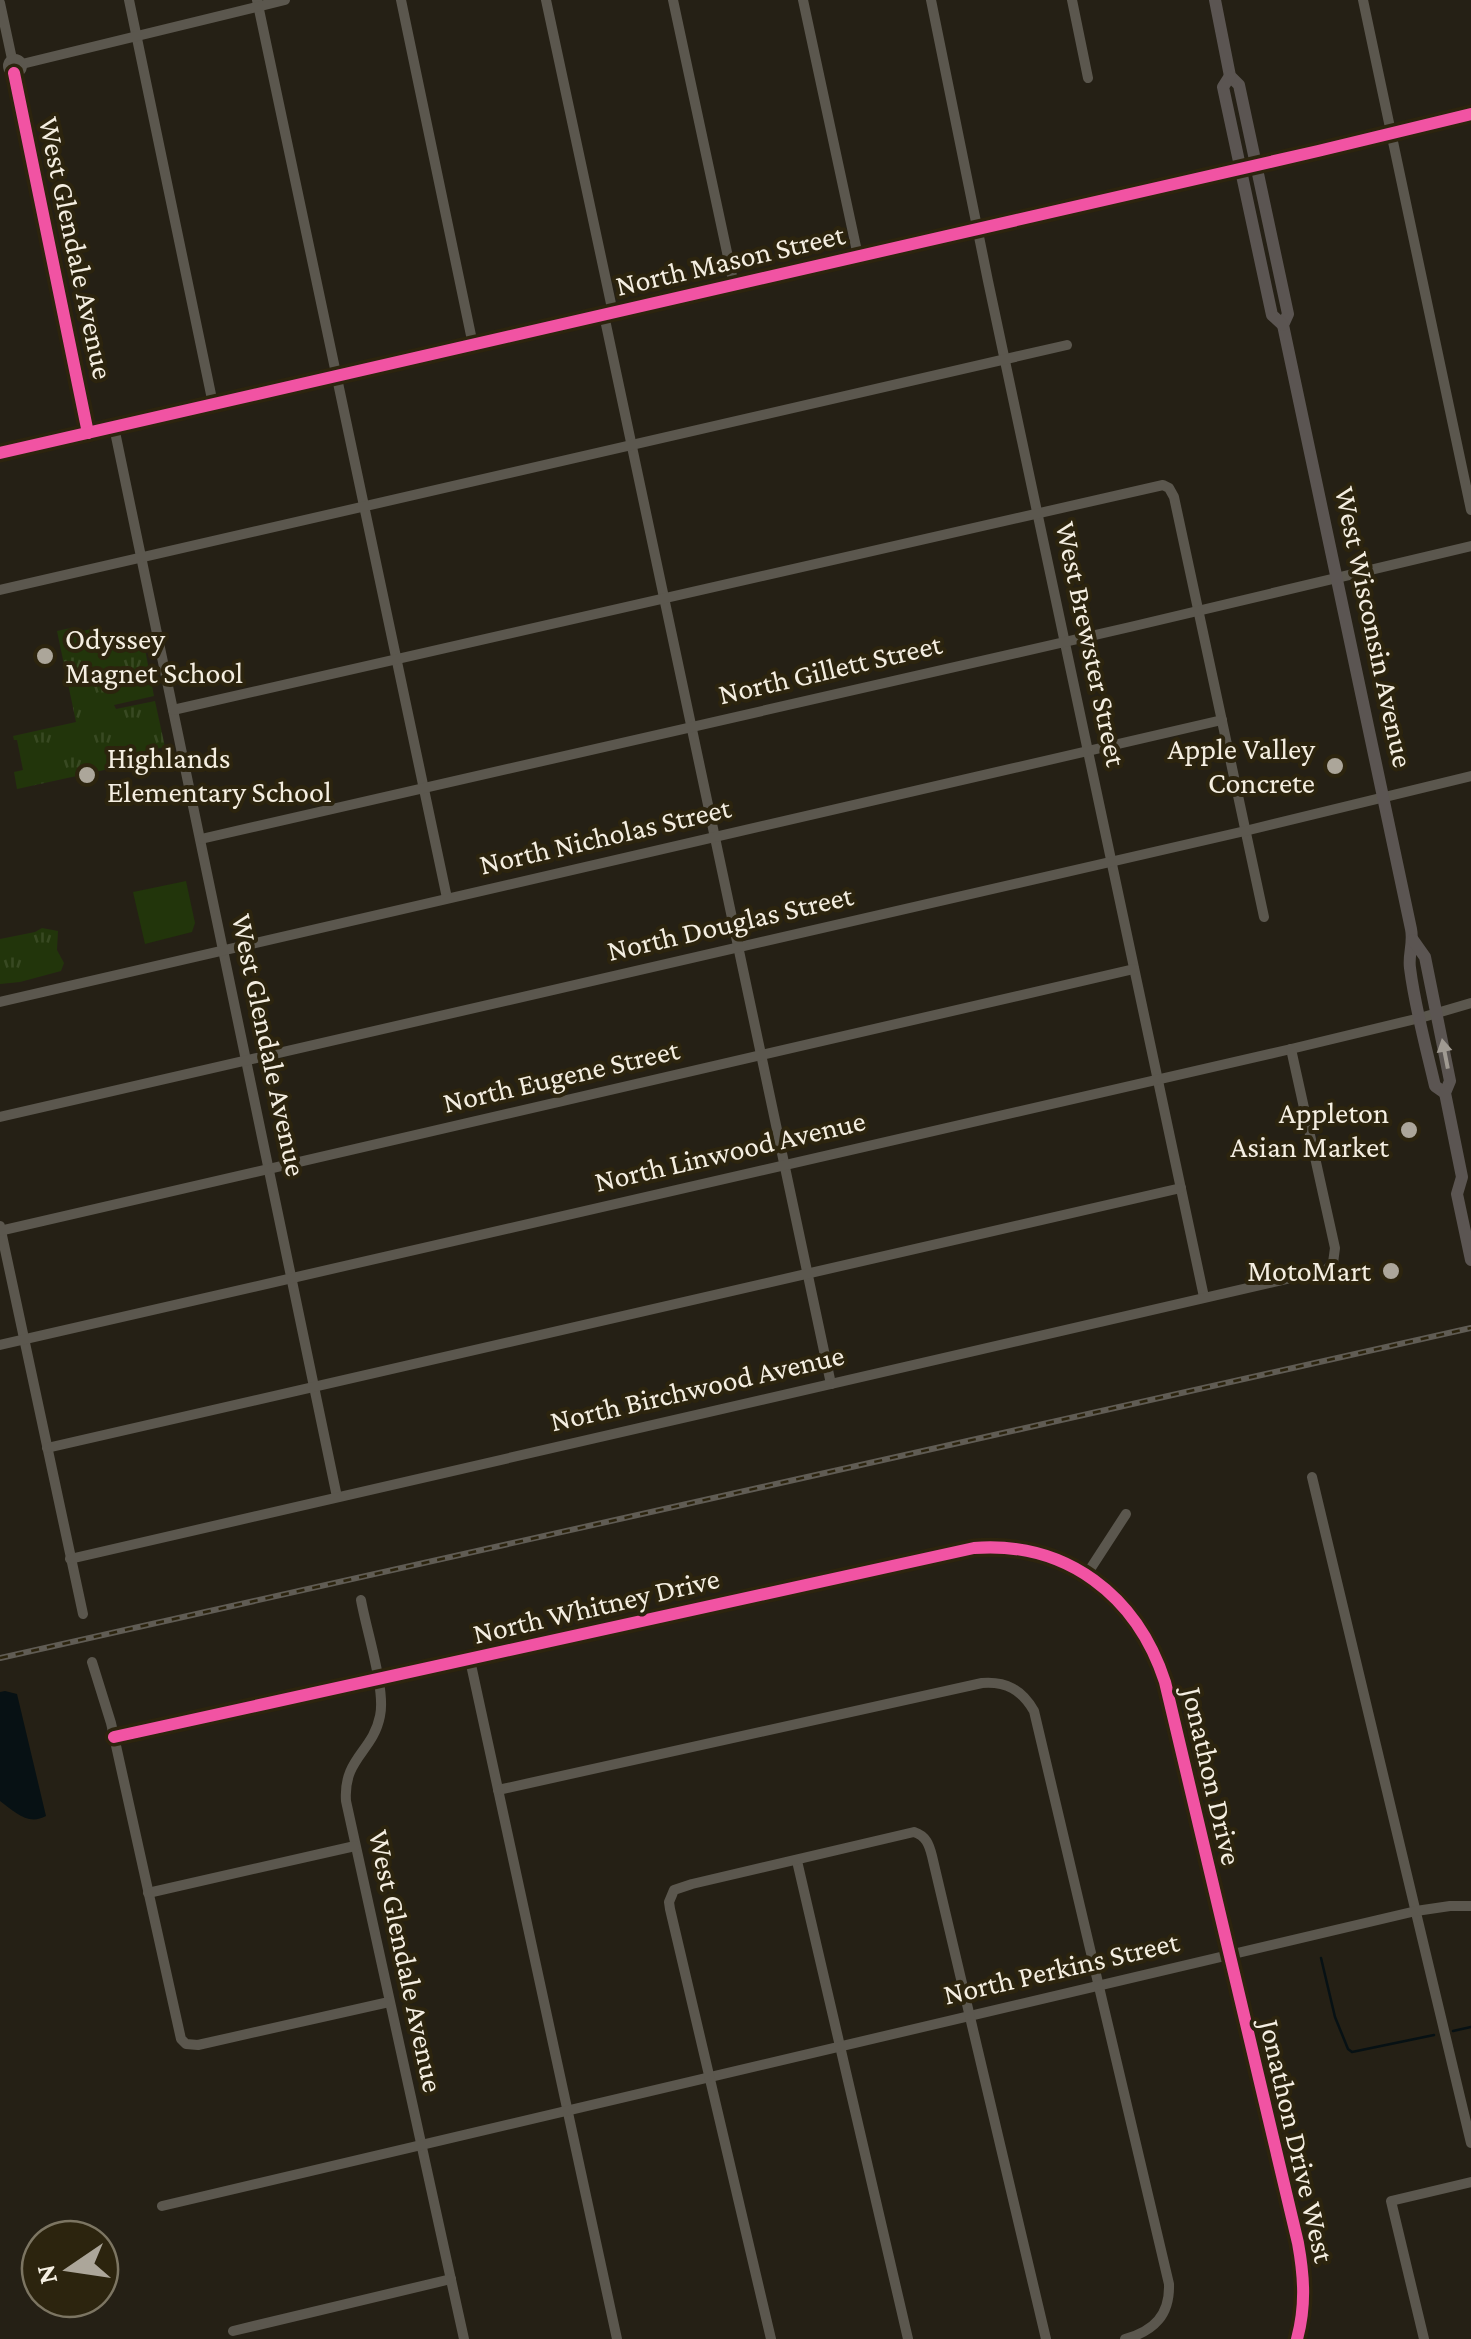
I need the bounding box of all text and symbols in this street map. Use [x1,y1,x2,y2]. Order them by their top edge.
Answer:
street label: West Glendale Avenue [33,114,120,382]
street label: North Mason Street [612,217,849,302]
street label: West Wisconsin Avenue [1329,483,1420,770]
street label: West Brewster Street [1049,518,1134,770]
place label: Odyssey Magnet School [65,622,243,690]
street label: North Gillett Street [715,627,946,710]
marker: Odyssey Magnet School [34,645,56,667]
place label: Apple Valley Concrete [1167,732,1315,799]
place label: Highlands Elementary School [107,741,332,809]
marker: Apple Valley Concrete [1324,755,1346,777]
marker: Highlands Elementary School [76,764,98,786]
street label: North Nicholas Street [476,790,735,881]
street label: North Douglas Street [604,878,857,968]
street label: West Glendale Avenue [226,911,313,1179]
street label: North Eugene Street [440,1032,684,1120]
one-way arrow [1436,1038,1452,1069]
place label: Appleton Asian Market [1230,1096,1390,1163]
street label: North Linwood Avenue [591,1103,869,1198]
marker: Appleton Asian Market [1398,1119,1420,1141]
place label: MotoMart [1247,1254,1372,1287]
marker: MotoMart [1380,1260,1402,1282]
street label: North Birchwood Avenue [547,1338,847,1437]
street label: North Whitney Drive [469,1561,723,1651]
street label: Jonathon Drive [1175,1681,1249,1868]
street label: West Glendale Avenue [363,1827,450,2095]
street label: North Perkins Street [940,1924,1183,2011]
street label: Jonathon Drive West [1253,2013,1342,2267]
north arrow [20,2219,120,2319]
text: N [29,2262,63,2287]

